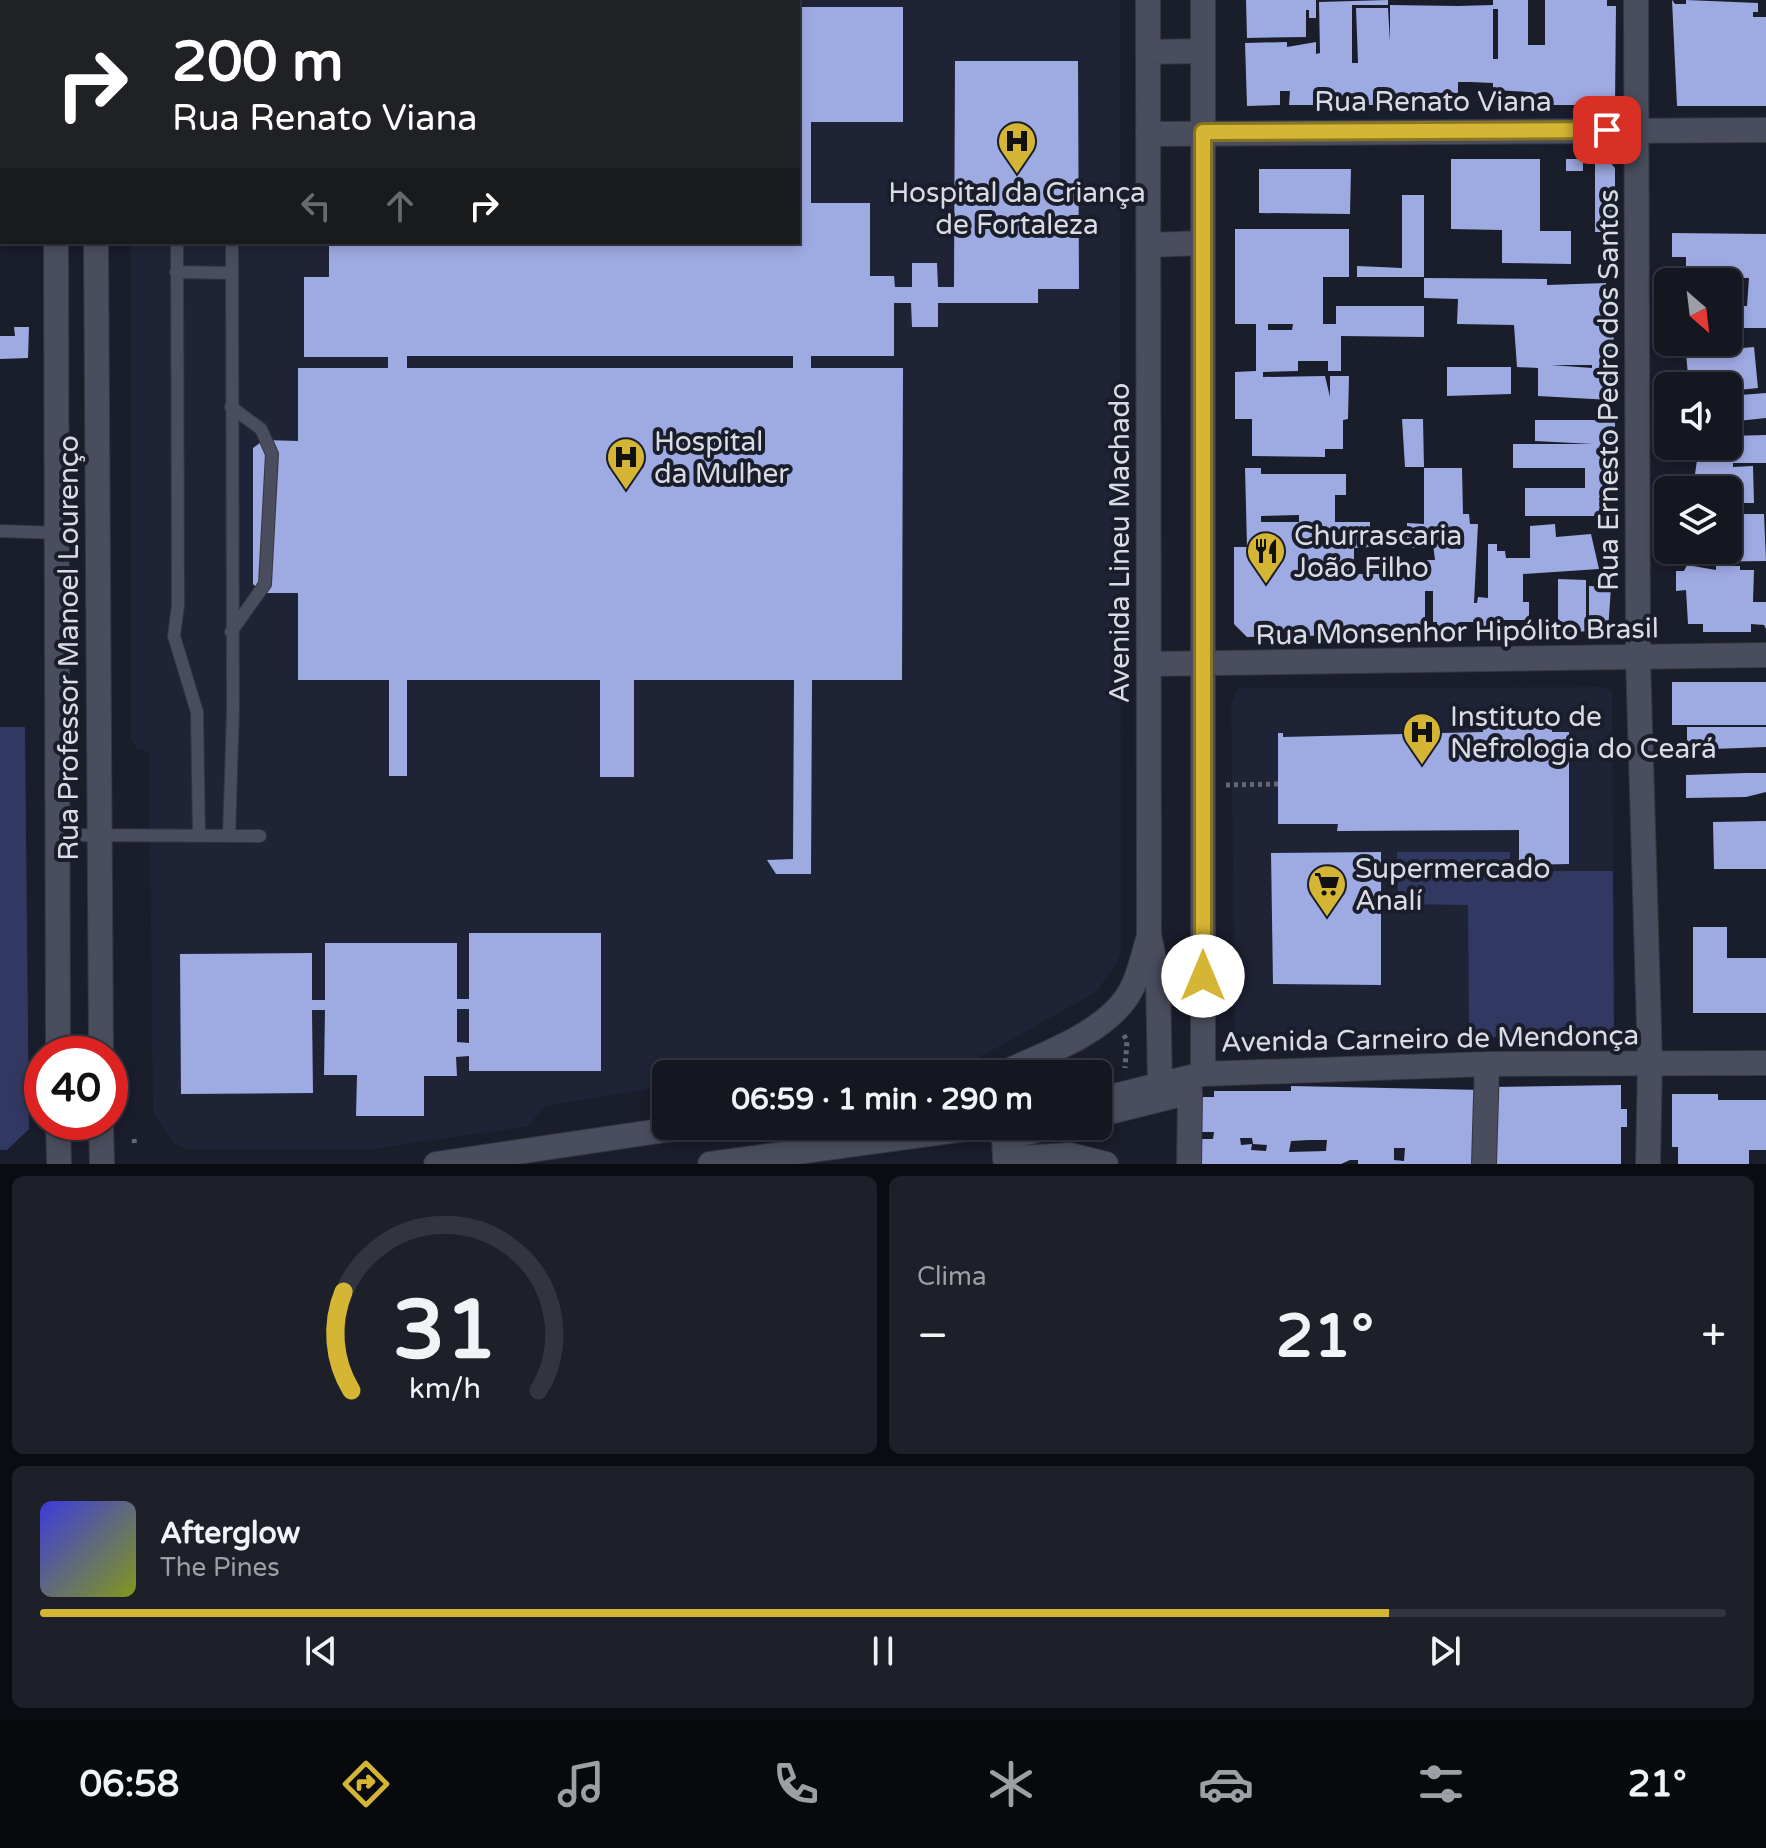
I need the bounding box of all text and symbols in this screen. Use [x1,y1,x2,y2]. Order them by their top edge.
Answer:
text: 200 m [172,29,343,96]
icon: right [40,32,144,136]
street label: Rua Renato Viana [1314,85,1552,119]
pin [1573,96,1641,164]
text: Rua Renato Viana [172,97,478,140]
icon: arrive [1585,108,1629,152]
hospital icon: Hospital da Criança de Fortaleza [996,120,1038,175]
place label: Hospital da Criança de Fortaleza [888,176,1146,242]
icon: left [294,184,338,228]
icon: ahead [378,184,422,228]
icon: right [462,184,506,228]
street label: Rua Ernesto Pedro dos Santos [1592,189,1626,591]
north arrow [1654,268,1742,356]
map controls [1654,268,1742,564]
button: sound [1654,372,1742,460]
street label: Avenida Lineu Machado [1103,383,1137,703]
place label: Hospital da Mulher [654,425,789,491]
street label: Rua Professor Manoel Lourenço [52,435,86,861]
hospital icon: Hospital da Mulher [605,436,647,491]
button: layers [1654,476,1742,564]
place label: Churrascaria João Filho [1294,519,1462,585]
restaurant icon: Churrascaria João Filho [1245,530,1287,585]
street label: Rua Monsenhor Hipólito Brasil [1255,611,1659,653]
place label: Instituto de Nefrologia do Ceará [1450,700,1717,766]
hospital icon: Instituto de Nefrologia do Ceará [1401,711,1443,766]
place label: Supermercado Analí [1355,852,1551,918]
supermarket icon: Supermercado Analí [1306,863,1348,918]
position arrow [1161,934,1245,1018]
street label: Avenida Carneiro de Mendonça [1221,1018,1639,1060]
speed limit sign: 40 [24,1036,128,1140]
text: 06:59 · 1 min · 290 m [731,1081,1033,1118]
text: Clima [917,1261,987,1292]
text: 31 [392,1281,497,1381]
text: 21° [1276,1301,1374,1373]
text: − [917,1310,948,1363]
text: + [1701,1310,1726,1363]
text: km/h [409,1372,480,1406]
text: Afterglow [160,1515,300,1552]
text: The Pines [160,1552,280,1583]
icon: previous [299,1629,343,1673]
icon: pause [861,1629,905,1673]
icon: next [1423,1629,1467,1673]
icon: directions [338,1756,394,1812]
icon: music [553,1756,609,1812]
icon: phone [768,1756,824,1812]
icon: climate [983,1756,1039,1812]
icon: car [1198,1756,1254,1812]
icon: filters [1413,1756,1469,1812]
text: 06:58 [79,1763,179,1806]
text: 21° [1628,1763,1687,1806]

